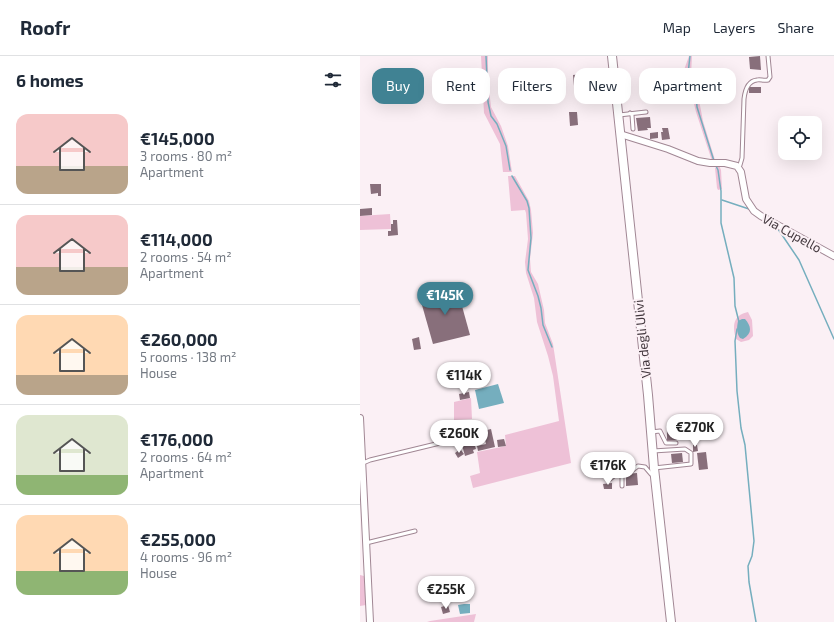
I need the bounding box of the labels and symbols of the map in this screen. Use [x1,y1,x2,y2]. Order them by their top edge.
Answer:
street label: Via Cupello [759,210,825,256]
pin: €145K [417,282,473,316]
street label: Via degli Ulivi [630,299,654,379]
pin: €114K [436,362,492,396]
pin: €270K [667,414,723,448]
pin: €260K [431,420,487,454]
pin: €176K [580,452,636,486]
pin: €255K [418,576,474,610]

